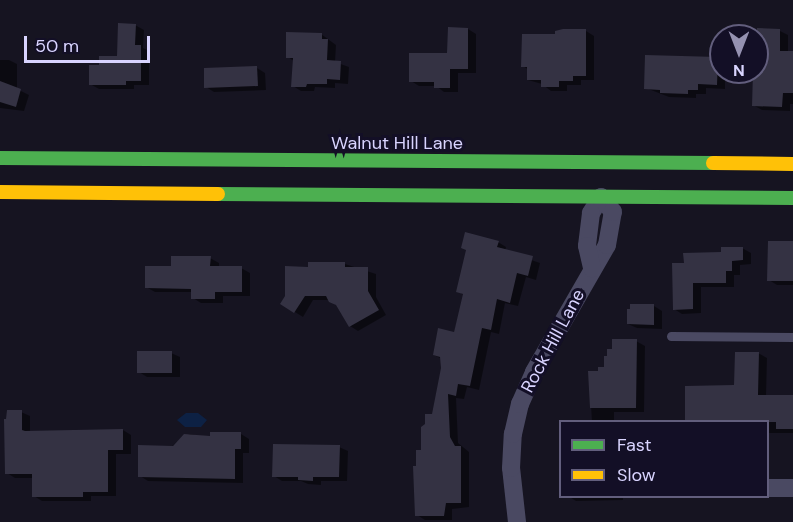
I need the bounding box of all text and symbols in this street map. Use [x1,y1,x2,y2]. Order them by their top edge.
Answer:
scale bar [27,24,153,62]
north arrow [709,24,769,84]
text: 50 m [35,34,79,58]
text: N [733,60,745,81]
street label: Walnut Hill Lane [331,132,463,154]
street label: Rock Hill Lane [517,286,589,396]
legend [559,420,769,498]
text: Fast [617,433,652,457]
text: Slow [617,463,656,487]

